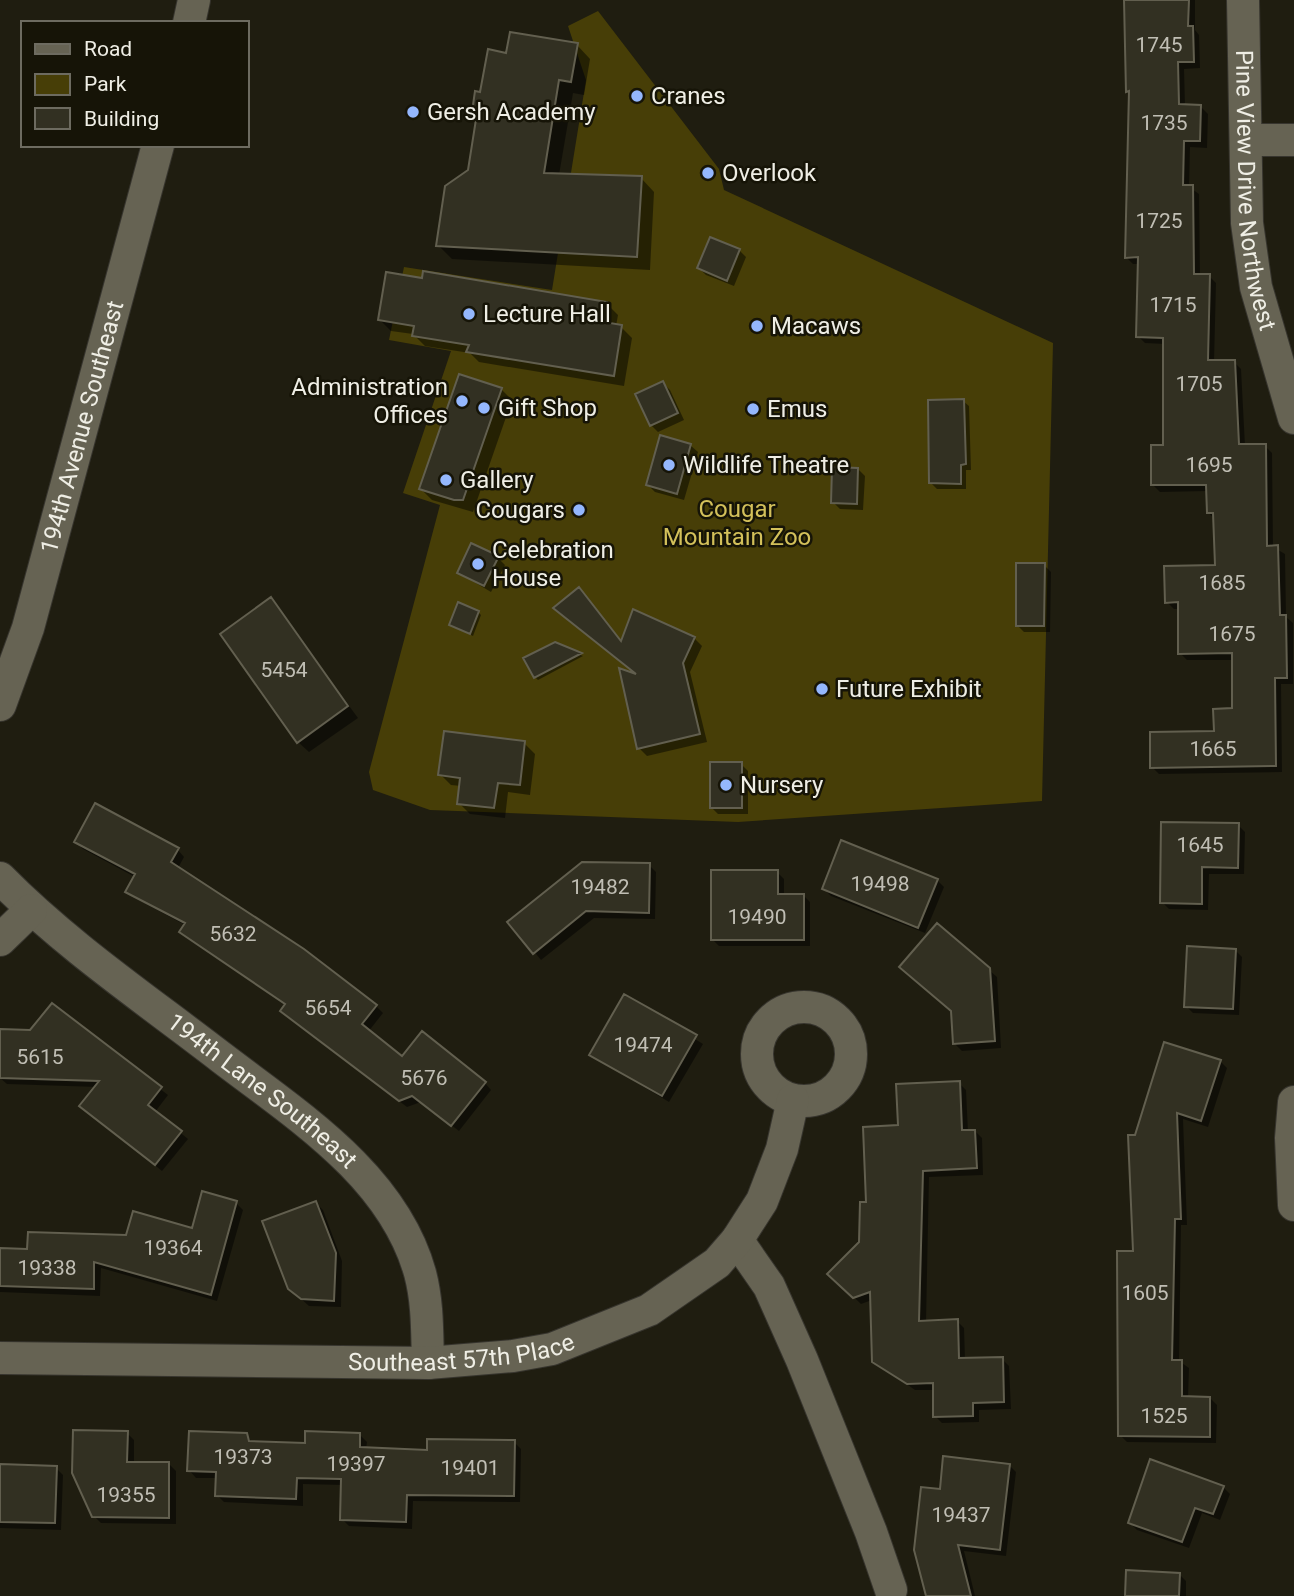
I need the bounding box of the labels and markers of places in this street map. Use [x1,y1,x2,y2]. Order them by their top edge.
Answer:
place label: Cranes [651,82,726,110]
marker: Cranes [629,88,645,104]
place label: Gersh Academy [427,98,596,126]
marker: Gersh Academy [405,104,421,120]
place label: Overlook [722,159,817,187]
marker: Overlook [700,165,716,181]
place label: Lecture Hall [483,300,611,328]
marker: Lecture Hall [461,306,477,322]
place label: Macaws [771,312,861,340]
marker: Macaws [749,318,765,334]
place label: Administration Offices [291,373,448,429]
marker: Administration Offices [454,393,470,409]
place label: Gift Shop [498,394,597,422]
place label: Emus [767,395,827,423]
marker: Gift Shop [476,400,492,416]
marker: Emus [745,401,761,417]
place label: Wildlife Theatre [683,451,849,479]
marker: Wildlife Theatre [661,457,677,473]
place label: Gallery [460,466,534,494]
marker: Gallery [438,472,454,488]
place label: Cougars [475,496,565,524]
marker: Cougars [571,502,587,518]
place label: Celebration House [492,536,614,592]
marker: Celebration House [470,556,486,572]
place label: Future Exhibit [836,675,982,703]
marker: Future Exhibit [814,681,830,697]
place label: Nursery [740,771,824,799]
marker: Nursery [718,777,734,793]

